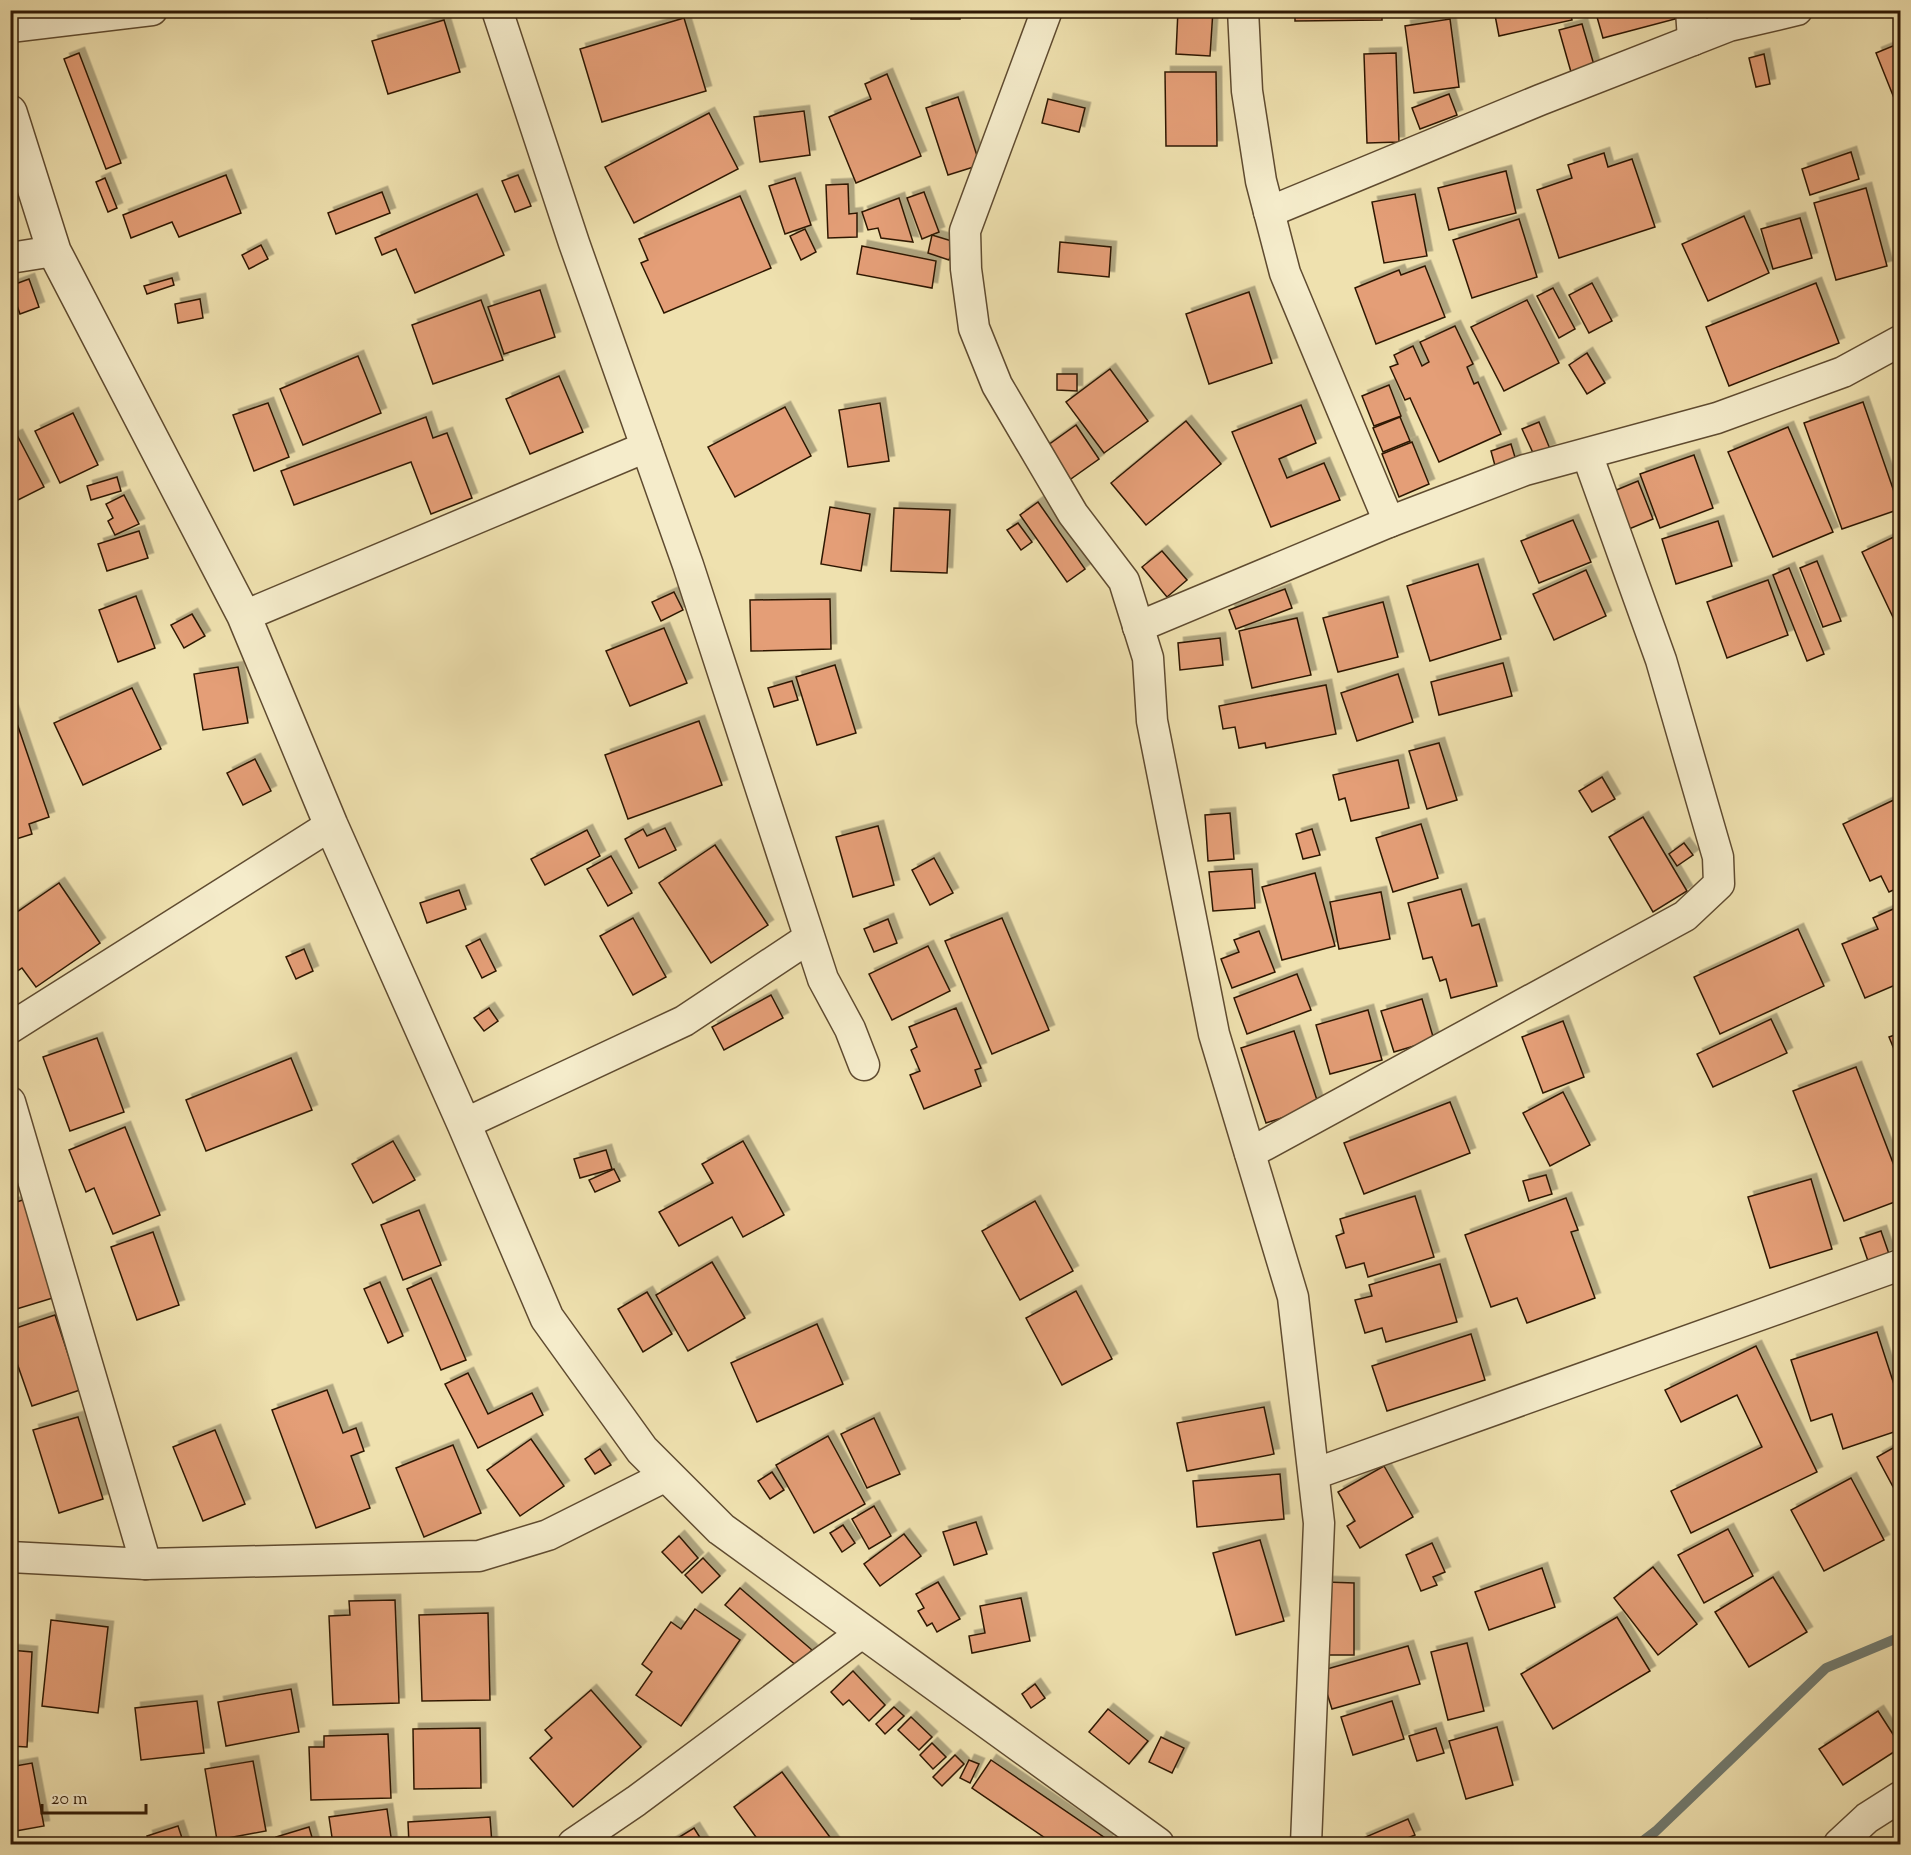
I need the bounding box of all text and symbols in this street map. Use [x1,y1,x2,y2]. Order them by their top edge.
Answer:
scale bar [42,1777,146,1815]
text: 20 m [51,1787,88,1813]

